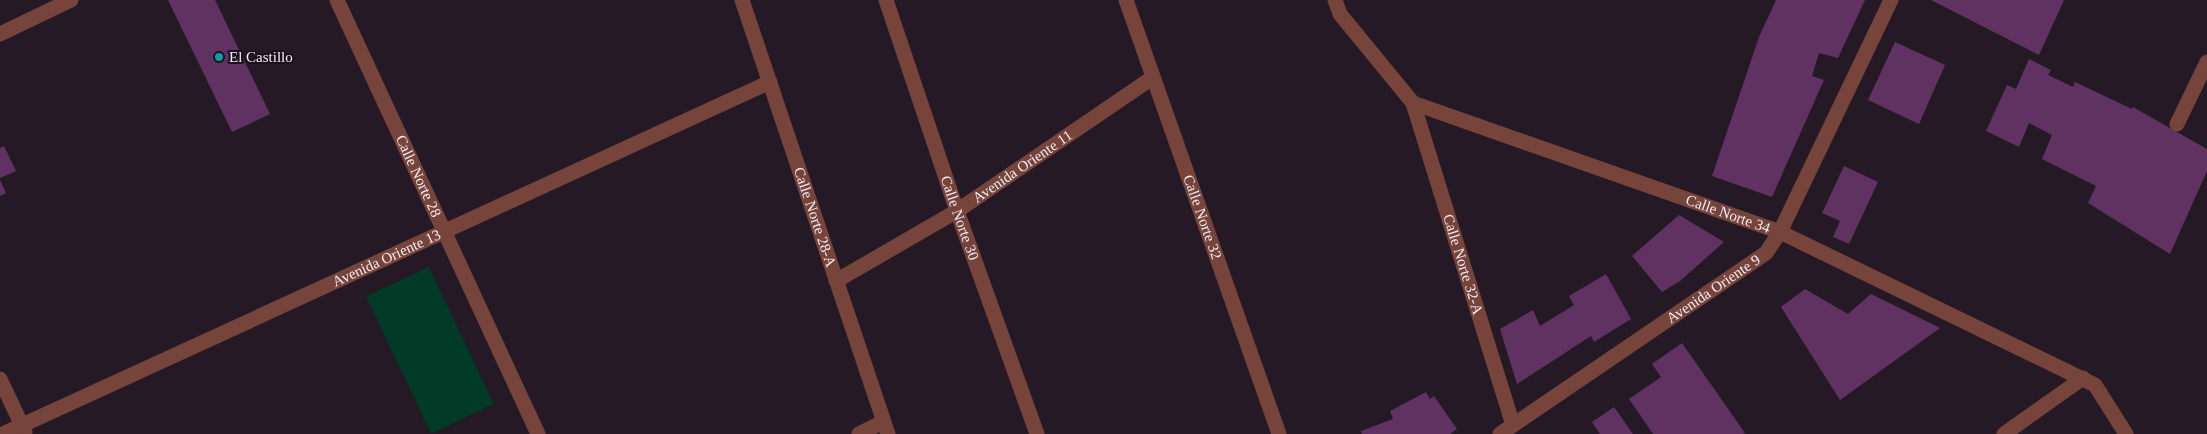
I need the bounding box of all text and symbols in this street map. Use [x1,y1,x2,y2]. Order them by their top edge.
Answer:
place label: El Castillo [229,49,293,65]
marker: El Castillo [213,51,225,63]
street label: Avenida Oriente 11 [970,127,1075,206]
street label: Calle Norte 28 [393,133,444,220]
street label: Calle Norte 28-A [791,165,839,269]
street label: Calle Norte 32 [1180,173,1225,261]
street label: Calle Norte 30 [938,174,982,262]
street label: Calle Norte 34 [1684,192,1773,236]
street label: Calle Norte 32-A [1440,212,1486,317]
street label: Avenida Oriente 13 [330,226,443,290]
street label: Avenida Oriente 9 [1663,251,1763,326]

